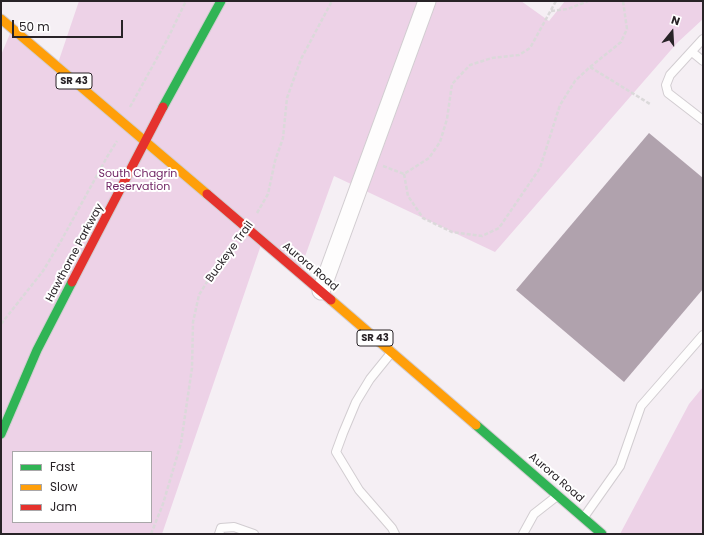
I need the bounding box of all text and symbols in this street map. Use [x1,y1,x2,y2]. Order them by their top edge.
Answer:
scale bar [14,12,125,38]
north arrow [652,12,692,52]
text: N [669,12,682,29]
text: 50 m [19,18,50,35]
road number: SR 43 [56,73,92,89]
park label: South Chagrin Reservation [99,167,177,193]
street label: Hawthorne Parkway [44,202,106,304]
street label: Buckeye Trail [204,219,256,285]
street label: Aurora Road [279,240,341,294]
road number: SR 43 [357,330,393,346]
street label: Aurora Road [526,450,586,506]
legend [12,451,152,523]
text: Fast [50,458,75,475]
text: Slow [50,478,78,495]
text: Jam [50,498,77,515]

